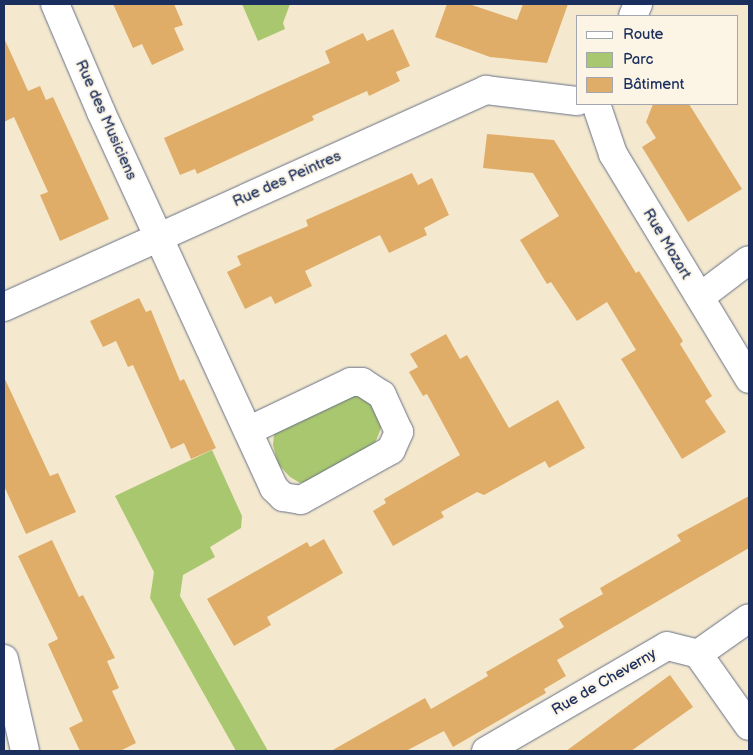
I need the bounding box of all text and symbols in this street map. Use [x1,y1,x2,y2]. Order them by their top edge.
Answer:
legend [576,15,738,105]
text: Route [623,25,663,44]
text: Parc [623,50,653,69]
street label: Rue des Musiciens [71,57,141,183]
text: Bâtiment [623,75,684,94]
street label: Rue des Peintres [230,147,344,211]
street label: Rue Mozart [639,206,695,282]
street label: Rue de Cheverny [548,645,660,719]

